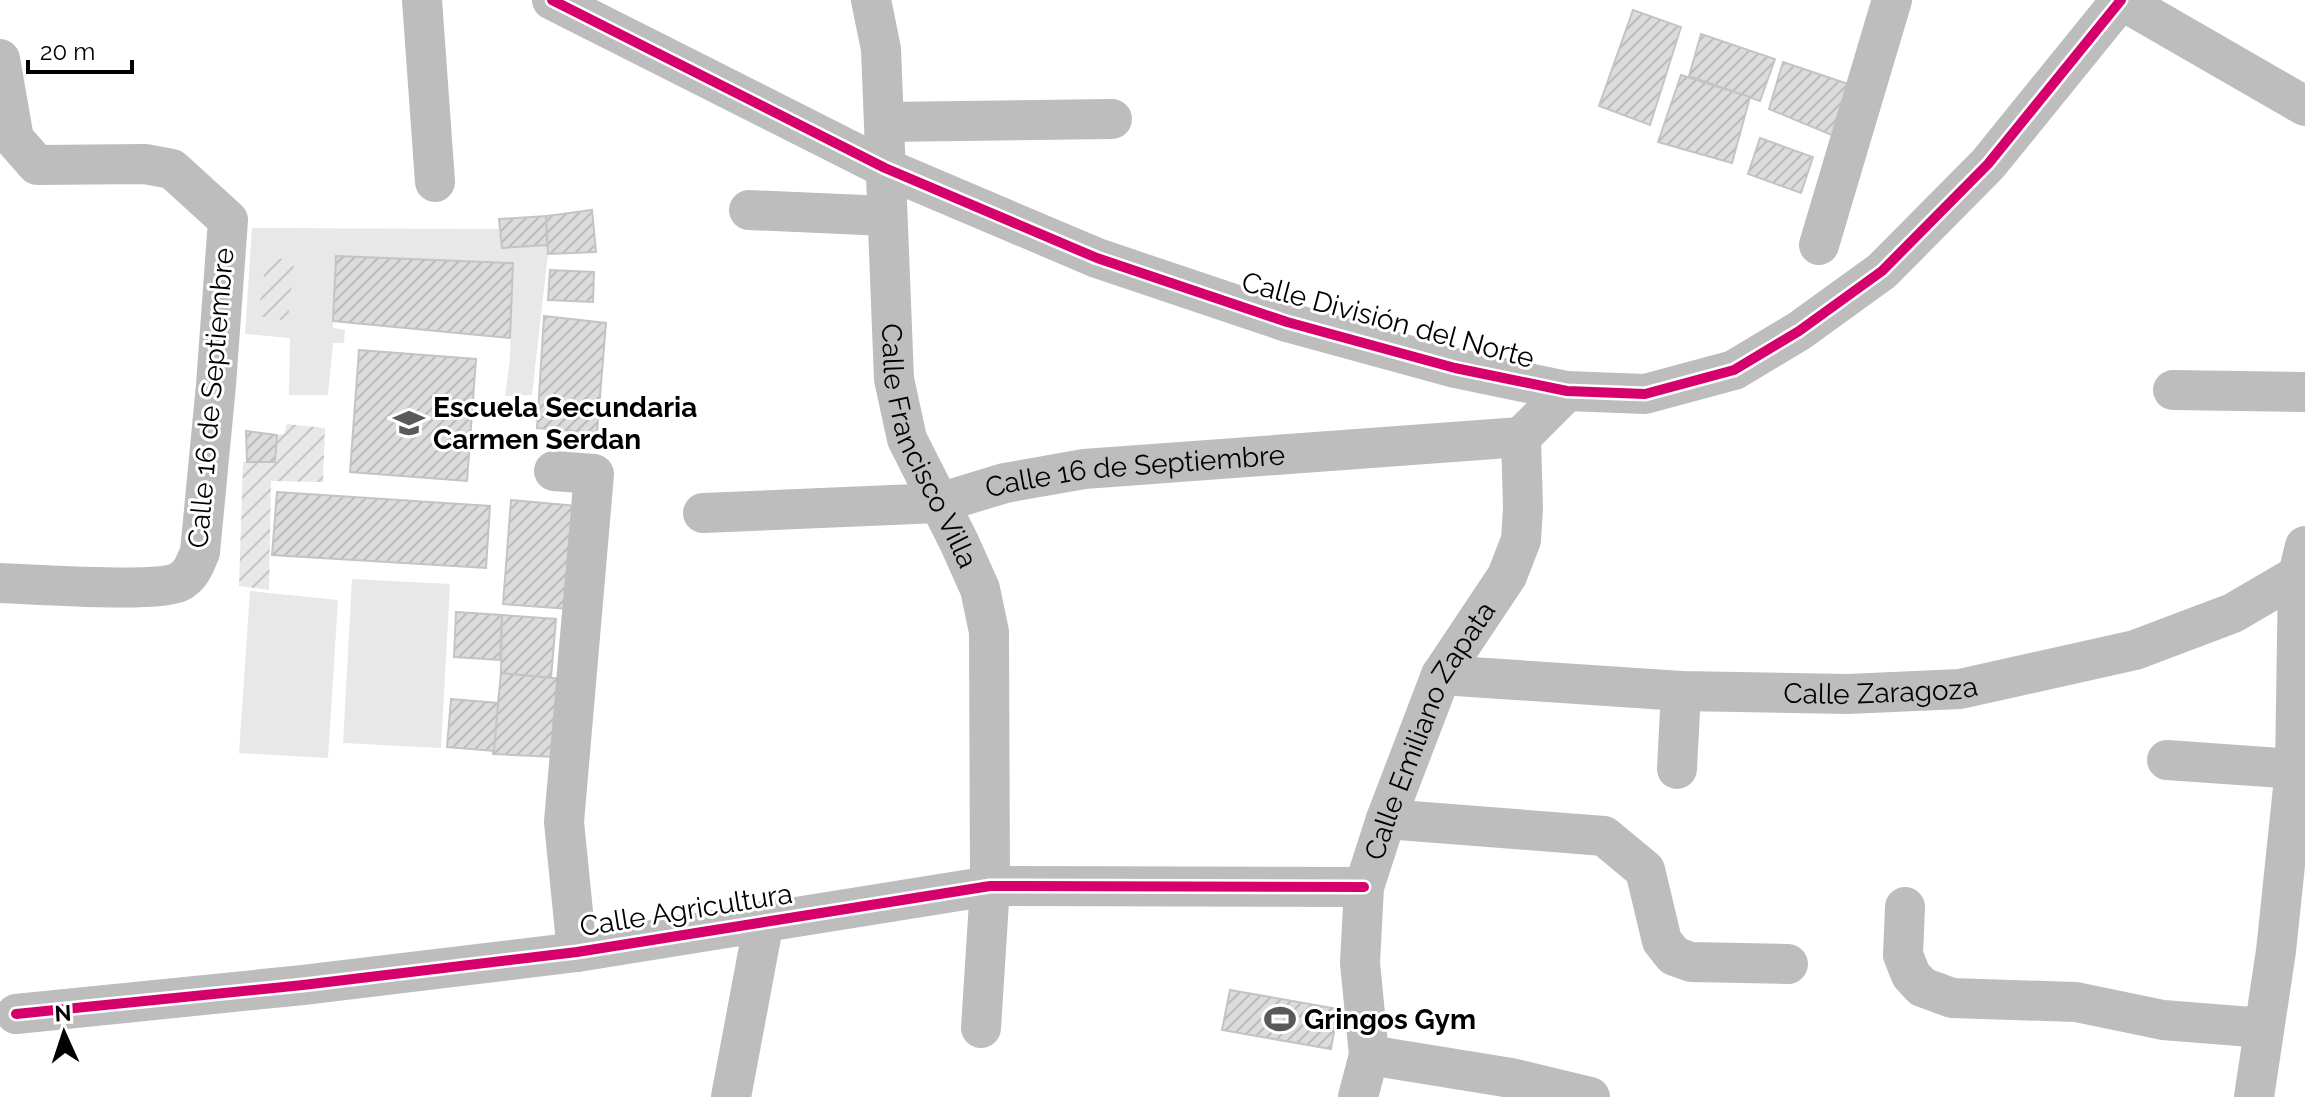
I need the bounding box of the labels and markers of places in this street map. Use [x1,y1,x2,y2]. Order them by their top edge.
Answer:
place label: Escuela Secundaria Carmen Serdan [433,391,697,456]
school or university icon: Escuela Secundaria Carmen Serdan [392,406,426,440]
sports icon: Gringos Gym [1263,1002,1297,1036]
place label: Gringos Gym [1304,1003,1476,1036]

